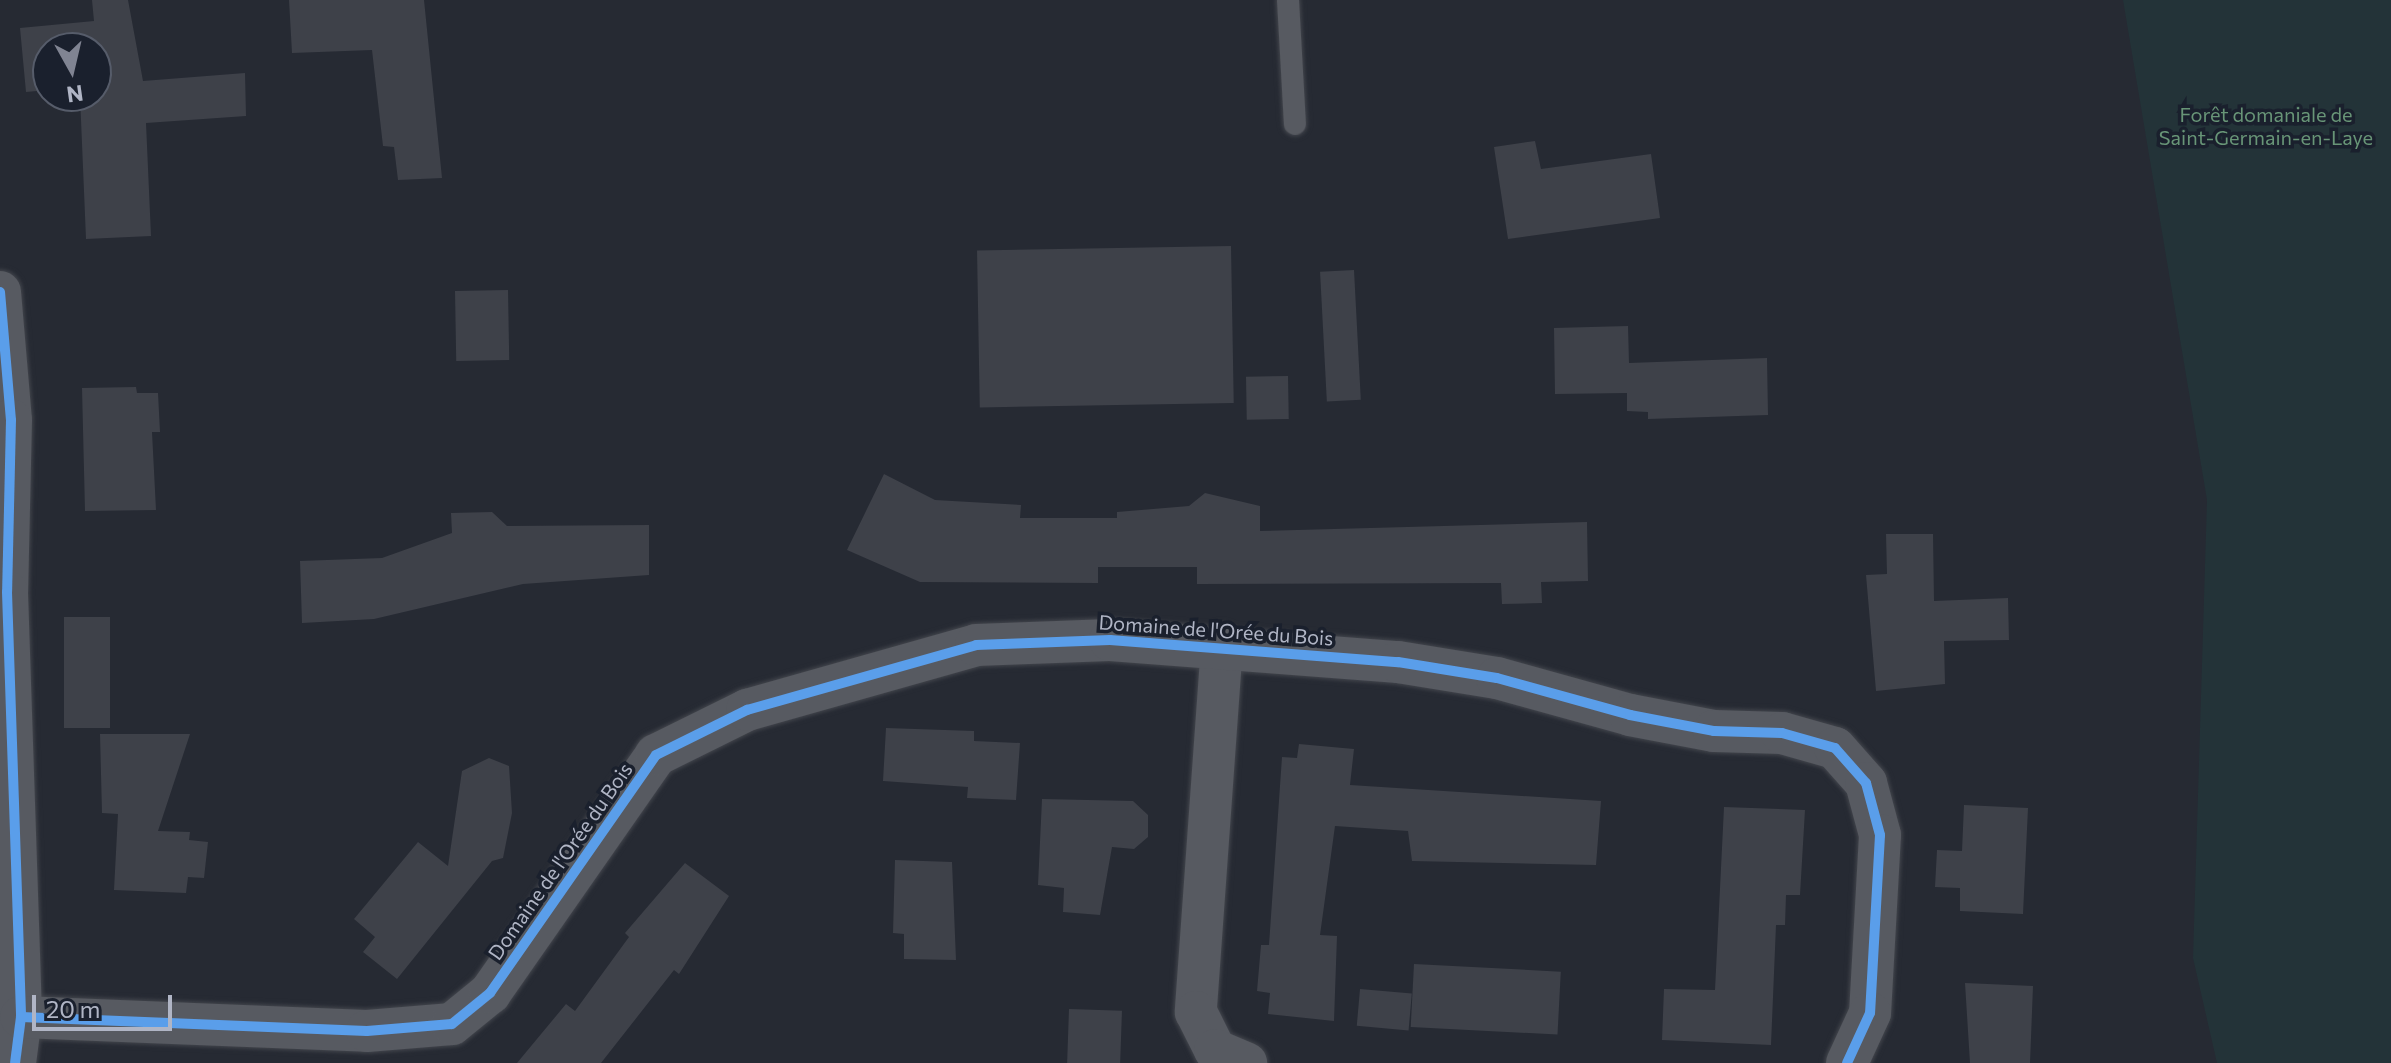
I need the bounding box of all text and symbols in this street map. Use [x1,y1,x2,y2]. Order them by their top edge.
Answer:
north arrow [32,32,112,112]
text: N [65,80,85,109]
park label: Forêt domaniale de Saint-Germain-en-Laye [2159,102,2373,149]
street label: Domaine de l'Orée du Bois [1098,610,1334,650]
street label: Domaine de l'Orée du Bois [483,758,637,964]
scale bar [36,979,176,1029]
text: 20 m [46,994,100,1023]

